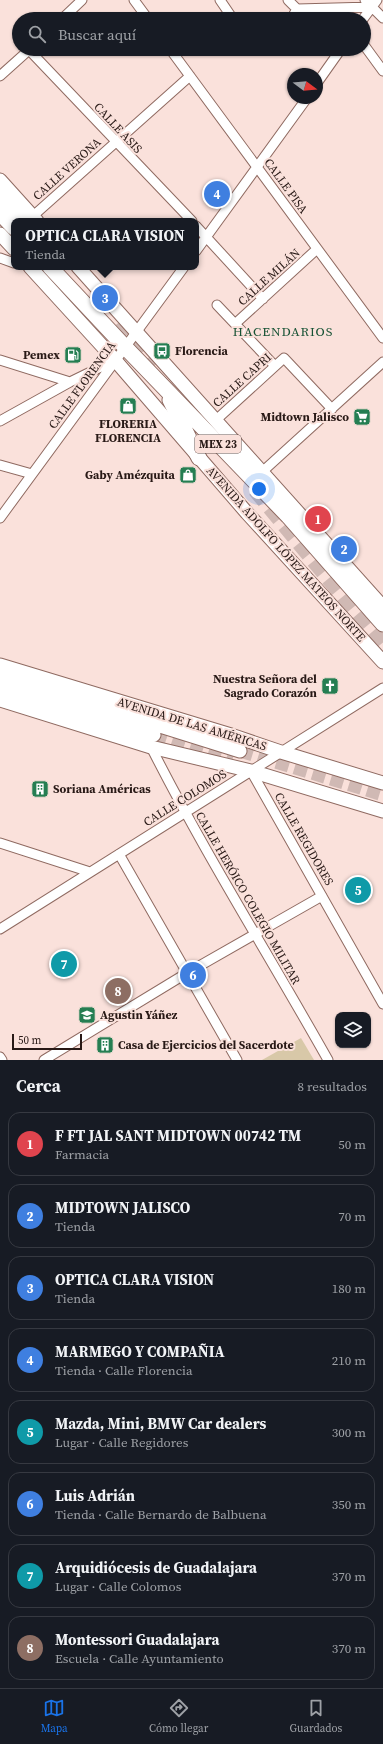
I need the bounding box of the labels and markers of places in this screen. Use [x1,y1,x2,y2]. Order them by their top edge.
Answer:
pin: 4 [204,179,230,209]
pin: 3 [92,283,118,313]
bus stop icon: Florencia [152,341,172,361]
place label: Florencia [175,343,228,359]
fuel station icon: Pemex [63,345,83,365]
place label: Pemex [23,347,60,363]
shop icon: FLORERIA FLORENCIA [118,396,138,416]
supermarket icon: Midtown Jalisco [352,407,372,427]
place label: Midtown Jalisco [260,409,349,425]
place label: FLORERIA FLORENCIA [95,416,161,446]
shop icon: Gaby Amézquita [178,465,198,485]
place label: Gaby Amézquita [85,467,176,483]
pin: 1 [305,504,331,534]
pin: 2 [331,534,357,564]
place label: Nuestra Señora del Sagrado Corazón [213,671,318,701]
church icon: Nuestra Señora del Sagrado Corazón [320,676,340,696]
building icon: Soriana Américas [30,779,50,799]
place label: Soriana Américas [53,781,151,797]
pin: 5 [345,875,371,905]
pin: 7 [51,949,77,979]
pin: 6 [180,960,206,990]
pin: 8 [105,976,131,1006]
school or university icon: Agustin Yáñez [77,1005,97,1025]
place label: Agustin Yáñez [100,1007,178,1023]
building icon: Casa de Ejercicios del Sacerdote [95,1035,115,1055]
place label: Casa de Ejercicios del Sacerdote [118,1037,294,1053]

